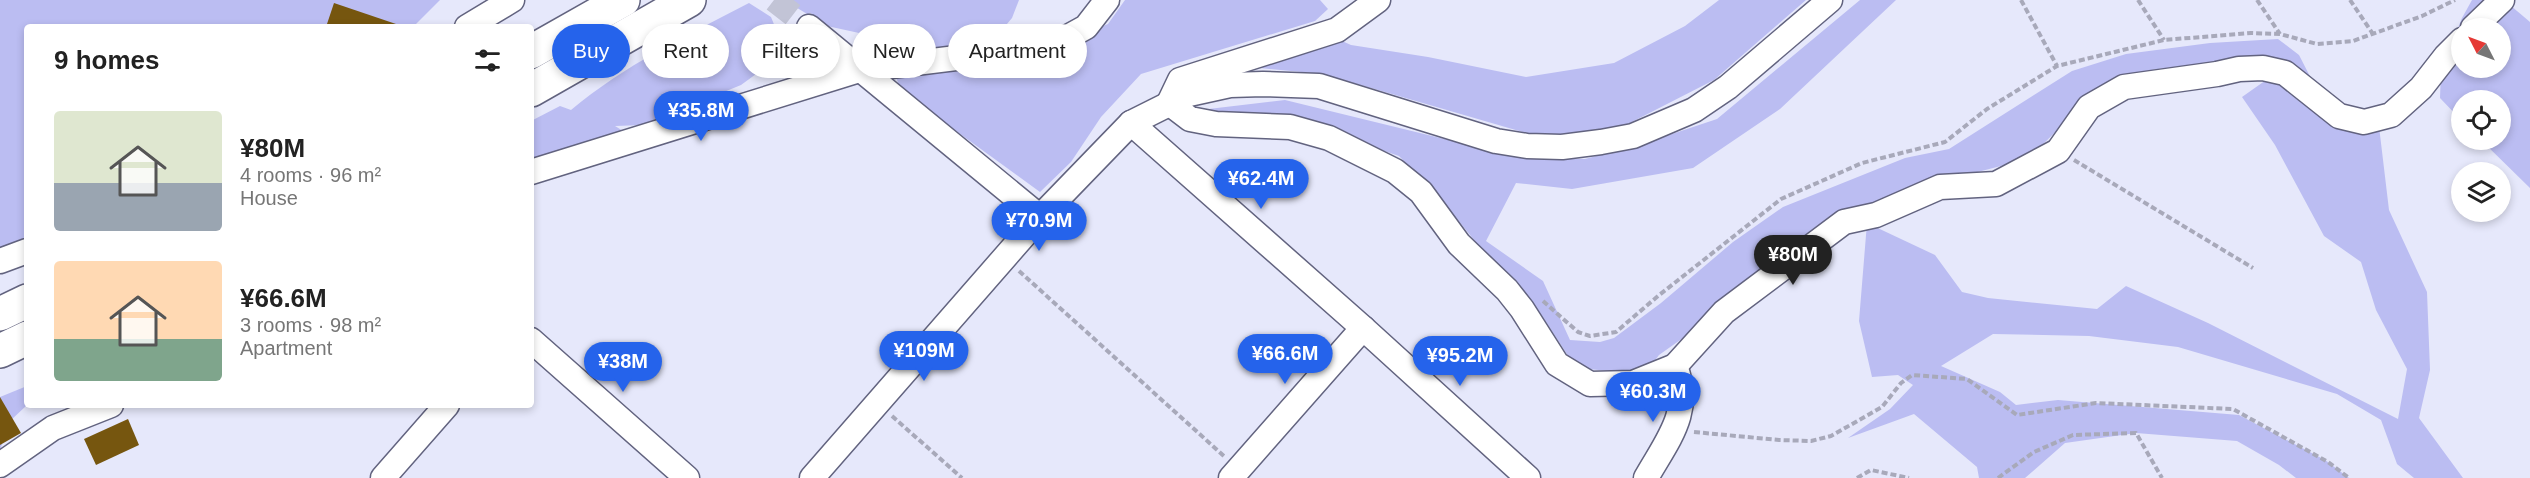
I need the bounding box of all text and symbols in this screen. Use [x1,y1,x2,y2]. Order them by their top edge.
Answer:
north arrow [2451,18,2511,78]
map controls [2451,18,2511,222]
chip: Buy [552,24,630,78]
chip: Rent [642,24,729,78]
chip: Filters [741,24,840,78]
chip: New [852,24,936,78]
chip: Apartment [948,24,1087,78]
icon: filters [471,44,504,77]
text: 9 homes [54,45,160,75]
button: locate [2451,90,2511,150]
pin: ¥35.8M [652,91,750,142]
text: ¥35.8M [668,99,734,121]
text: ¥80M [240,133,305,163]
icon: home [102,135,174,207]
pin: ¥62.4M [1212,159,1310,210]
button: layers [2451,162,2511,222]
text: 4 rooms · 96 m² [240,164,381,186]
text: ¥62.4M [1228,167,1294,189]
text: House [240,187,298,209]
pin: ¥70.9M [990,201,1088,252]
text: ¥70.9M [1006,209,1072,231]
pin: ¥80M [1757,235,1829,286]
text: ¥80M [1768,243,1818,265]
text: ¥66.6M [240,283,327,313]
icon: home [102,285,174,357]
text: 3 rooms · 98 m² [240,314,381,336]
pin: ¥109M [882,331,966,382]
pin: ¥66.6M [1236,334,1334,385]
pin: ¥95.2M [1411,336,1509,387]
text: Apartment [240,337,332,359]
text: ¥109M [893,339,955,361]
pin: ¥38M [587,342,659,393]
text: ¥66.6M [1252,342,1318,364]
text: ¥95.2M [1427,344,1493,366]
text: ¥38M [598,350,648,372]
pin: ¥60.3M [1604,372,1702,423]
text: ¥60.3M [1620,380,1686,402]

